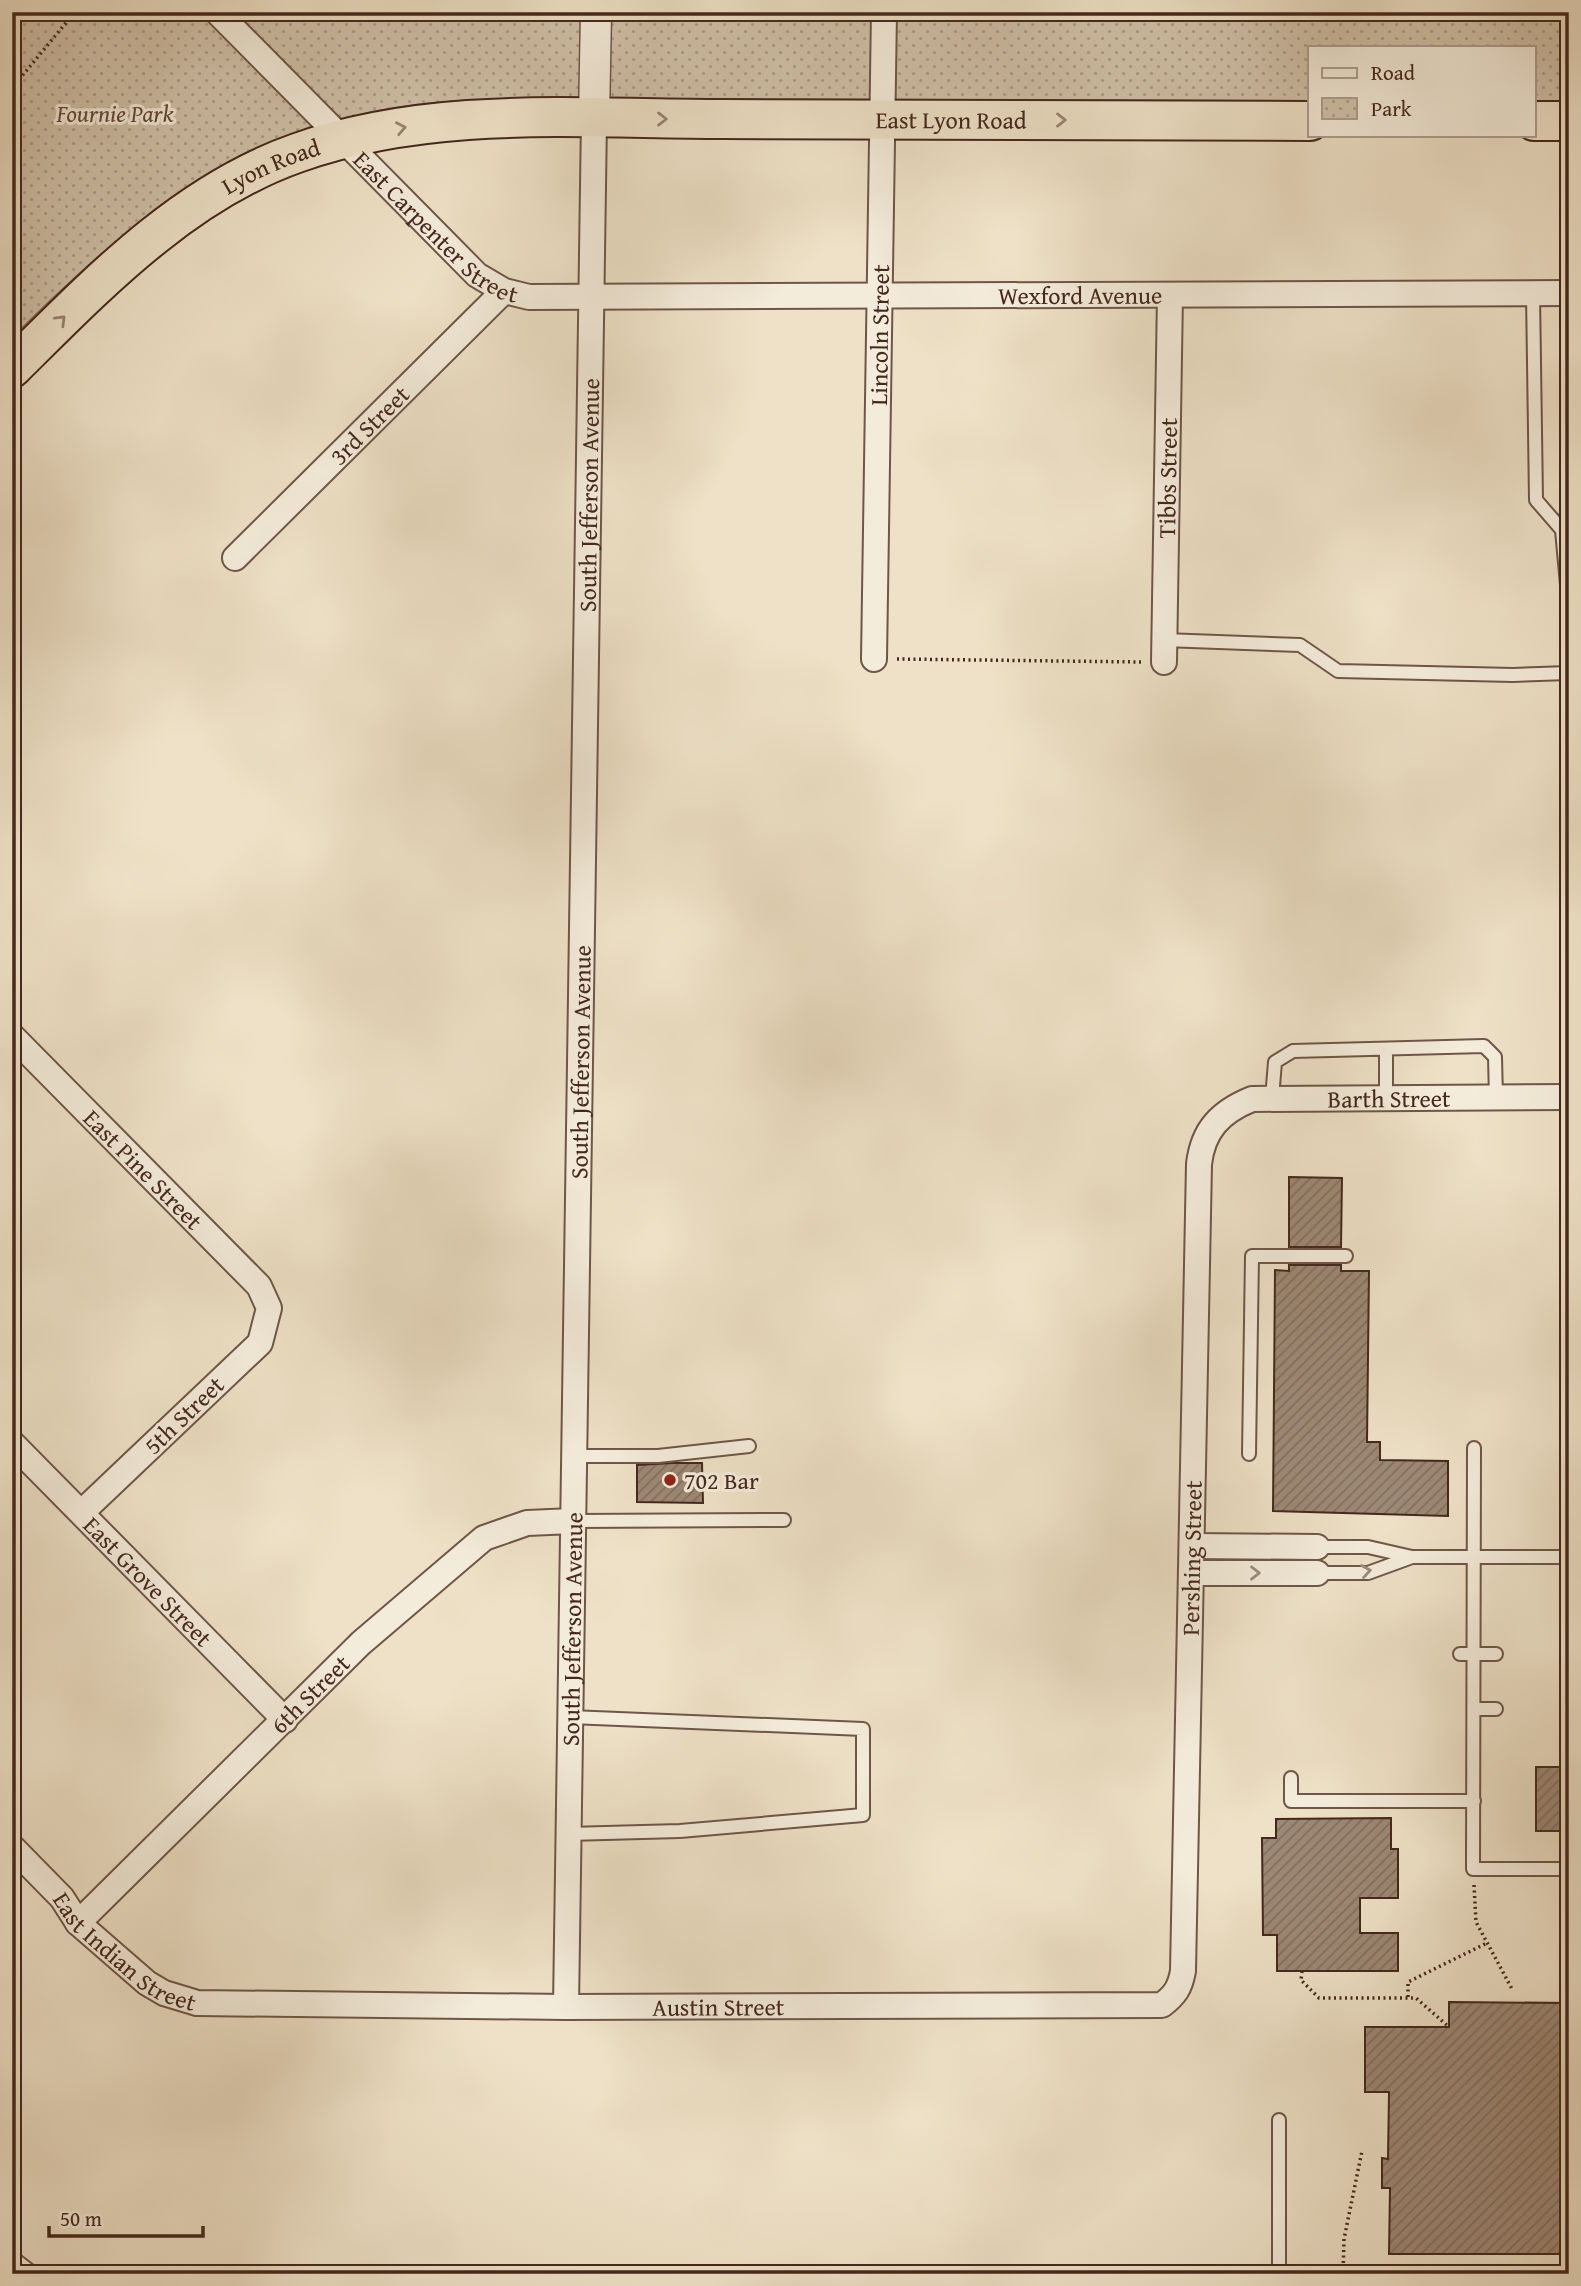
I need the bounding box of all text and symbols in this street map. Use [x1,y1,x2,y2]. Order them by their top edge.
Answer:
legend [1308,46,1536,136]
text: Road [1371,57,1416,88]
text: Park [1371,93,1412,124]
park label: Fournie Park [56,96,173,131]
street label: East Lyon Road [875,102,1027,137]
one-way arrow [658,111,668,127]
one-way arrow [1057,112,1067,128]
one-way arrow [395,121,407,136]
street label: Lyon Road [215,129,324,203]
street label: East Carpenter Street [346,142,522,311]
street label: Lincoln Street [860,264,898,406]
street label: Wexford Avenue [998,277,1162,313]
one-way arrow [53,316,66,329]
street label: 3rd Street [321,377,417,473]
street label: South Jefferson Avenue [569,378,608,612]
street label: Tibbs Street [1149,417,1185,539]
street label: South Jefferson Avenue [561,945,599,1179]
street label: Barth Street [1327,1080,1451,1116]
street label: East Pine Street [76,1101,211,1238]
street label: 5th Street [136,1367,232,1462]
place label: 702 Bar [684,1463,759,1498]
marker: 702 Bar [662,1472,678,1488]
street label: Pershing Street [1172,1480,1210,1636]
street label: East Grove Street [76,1508,221,1655]
street label: South Jefferson Avenue [552,1512,591,1746]
one-way arrow [1360,1564,1372,1579]
one-way arrow [1250,1565,1261,1581]
street label: 6th Street [262,1646,358,1741]
street label: East Indian Street [45,1885,201,2019]
street label: Austin Street [652,1989,785,2024]
scale bar [49,2195,203,2239]
text: 50 m [60,2203,102,2234]

